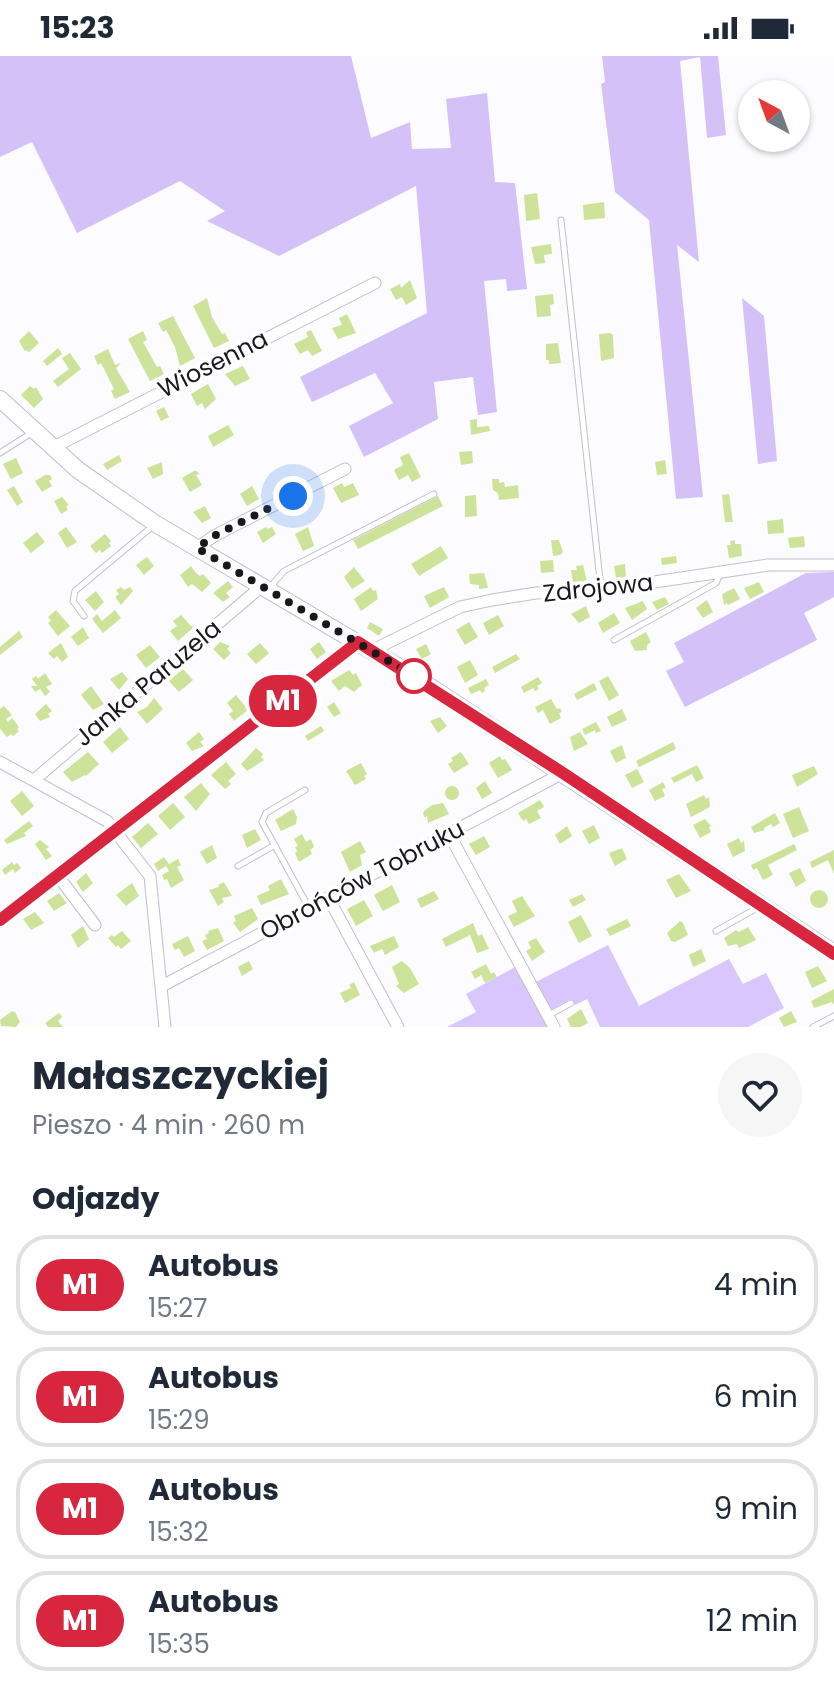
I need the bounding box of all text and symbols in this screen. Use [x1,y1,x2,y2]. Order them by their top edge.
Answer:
text: 15:23 [40,6,115,49]
north arrow [738,80,810,152]
map controls [738,80,810,152]
street label: Wiosenna [152,322,273,405]
your location [273,476,313,516]
street label: Zdrojowa [541,565,655,610]
street label: Janka Paruzela [67,612,228,754]
unlabelled marker [397,659,431,693]
line badge: M1 [247,675,319,727]
text: M1 [265,681,301,720]
street label: Obrońców Tobruku [254,812,470,948]
text: Małaszczyckiej [32,1049,329,1102]
button: heart [718,1053,802,1137]
text: Pieszo · 4 min · 260 m [32,1107,305,1143]
text: Odjazdy [32,1177,159,1220]
text: Autobus [148,1244,279,1287]
text: 4 min [714,1263,798,1306]
text: M1 [62,1265,98,1304]
text: 15:27 [148,1290,207,1326]
text: Autobus [148,1356,279,1399]
text: 6 min [713,1375,798,1418]
text: M1 [62,1377,98,1416]
text: 15:29 [148,1402,210,1438]
text: Autobus [148,1468,279,1511]
text: 9 min [714,1487,798,1530]
text: M1 [62,1489,98,1528]
text: 15:32 [148,1514,208,1550]
text: Autobus [148,1580,279,1623]
text: 12 min [706,1599,798,1642]
text: M1 [62,1601,98,1640]
text: 15:35 [148,1626,210,1662]

